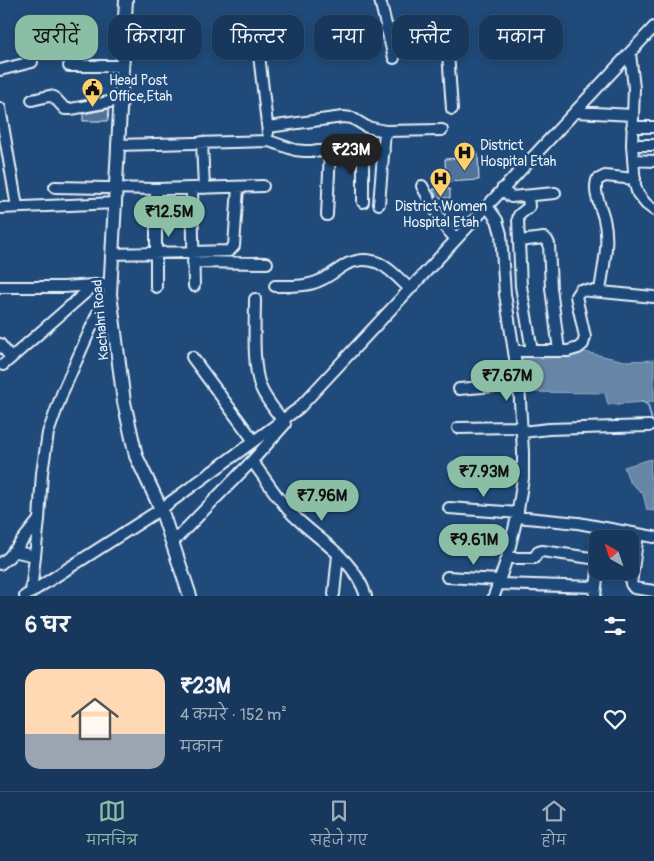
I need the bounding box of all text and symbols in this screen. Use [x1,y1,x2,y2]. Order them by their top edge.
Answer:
chip: खरीदें [15,15,98,60]
chip: किराया [108,15,202,60]
chip: फ़िल्टर [212,15,304,60]
chip: नया [314,15,382,60]
chip: फ़्लैट [392,15,469,60]
chip: मकान [479,15,563,60]
place label: Head Post Office,Etah [109,72,172,105]
public building icon: Head Post Office,Etah [81,76,105,107]
pin: ₹23M [321,134,381,176]
place label: District Hospital Etah [480,137,556,170]
text: ₹23M [332,140,370,160]
hospital icon: District Hospital Etah [452,141,476,172]
hospital icon: District Women Hospital Etah [429,166,453,197]
pin: ₹12.5M [128,196,210,238]
place label: District Women Hospital Etah [395,198,487,231]
text: ₹12.5M [145,202,193,222]
street label: Kachahri Road [88,279,113,361]
pin: ₹7.67M [466,360,548,402]
text: ₹7.67M [482,366,532,386]
pin: ₹7.93M [443,456,525,498]
text: ₹7.93M [459,462,509,482]
pin: ₹7.96M [281,480,363,522]
text: ₹7.96M [297,486,347,506]
pin: ₹9.61M [433,524,515,566]
text: ₹9.61M [450,530,498,550]
north arrow [589,530,639,580]
map controls [589,530,639,580]
text: 6 घर [25,612,70,639]
icon: filters [601,612,629,640]
text: ₹23M [180,673,231,700]
icon: home [65,689,125,749]
text: 4 कमरे · 152 m² [180,705,287,725]
icon: heart [601,705,629,733]
text: मकान [180,737,222,757]
tab: मानचित्र [86,797,138,856]
tab: सहेजे गए [310,797,367,856]
tab: होम [540,797,568,856]

